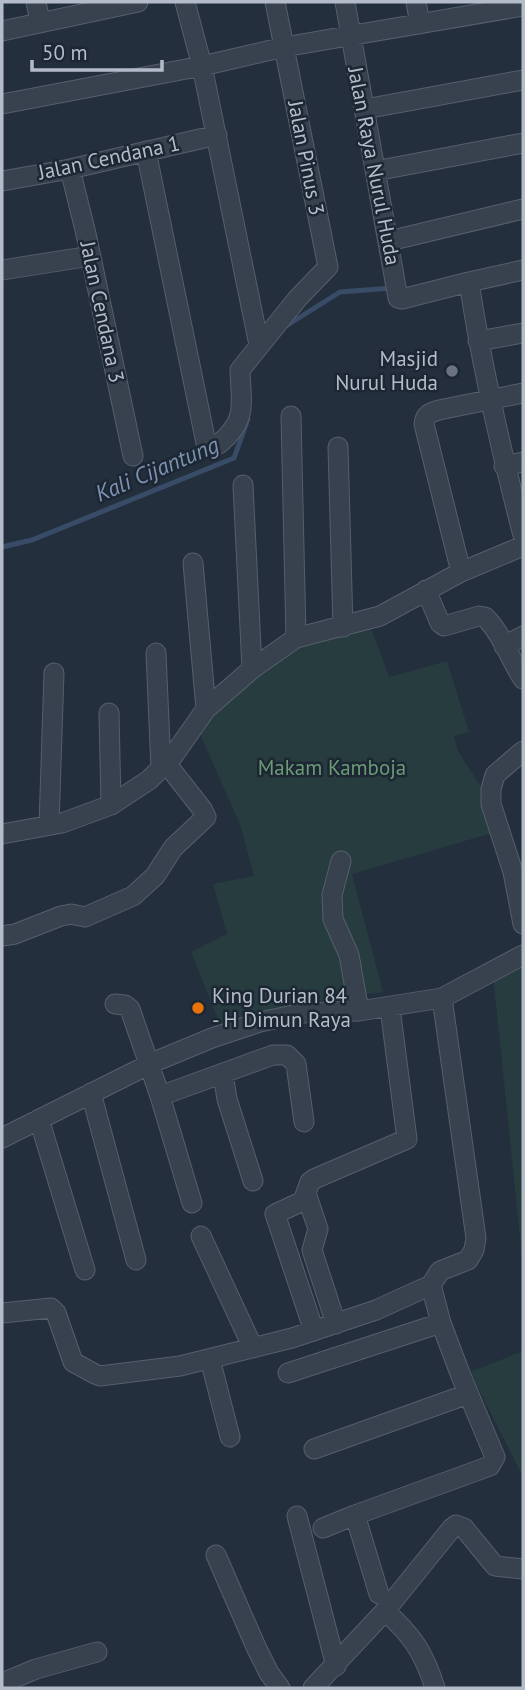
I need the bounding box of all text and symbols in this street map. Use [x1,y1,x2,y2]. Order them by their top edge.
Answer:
scale bar [32,28,161,72]
text: 50 m [42,39,88,66]
street label: Jalan Raya Nurul Huda [342,63,407,267]
street label: Jalan Pinus 3 [282,97,331,218]
street label: Jalan Cendana 1 [35,129,182,186]
street label: Jalan Cendana 3 [74,238,131,385]
place label: Masjid Nurul Huda [335,345,438,396]
marker: Masjid Nurul Huda [444,363,460,379]
water label: Kali Cijantung [91,429,223,508]
park label: Makam Kamboja [258,754,406,781]
place label: King Durian 84 - H Dimun Raya [212,982,351,1033]
marker: King Durian 84 - H Dimun Raya [190,1000,206,1016]

